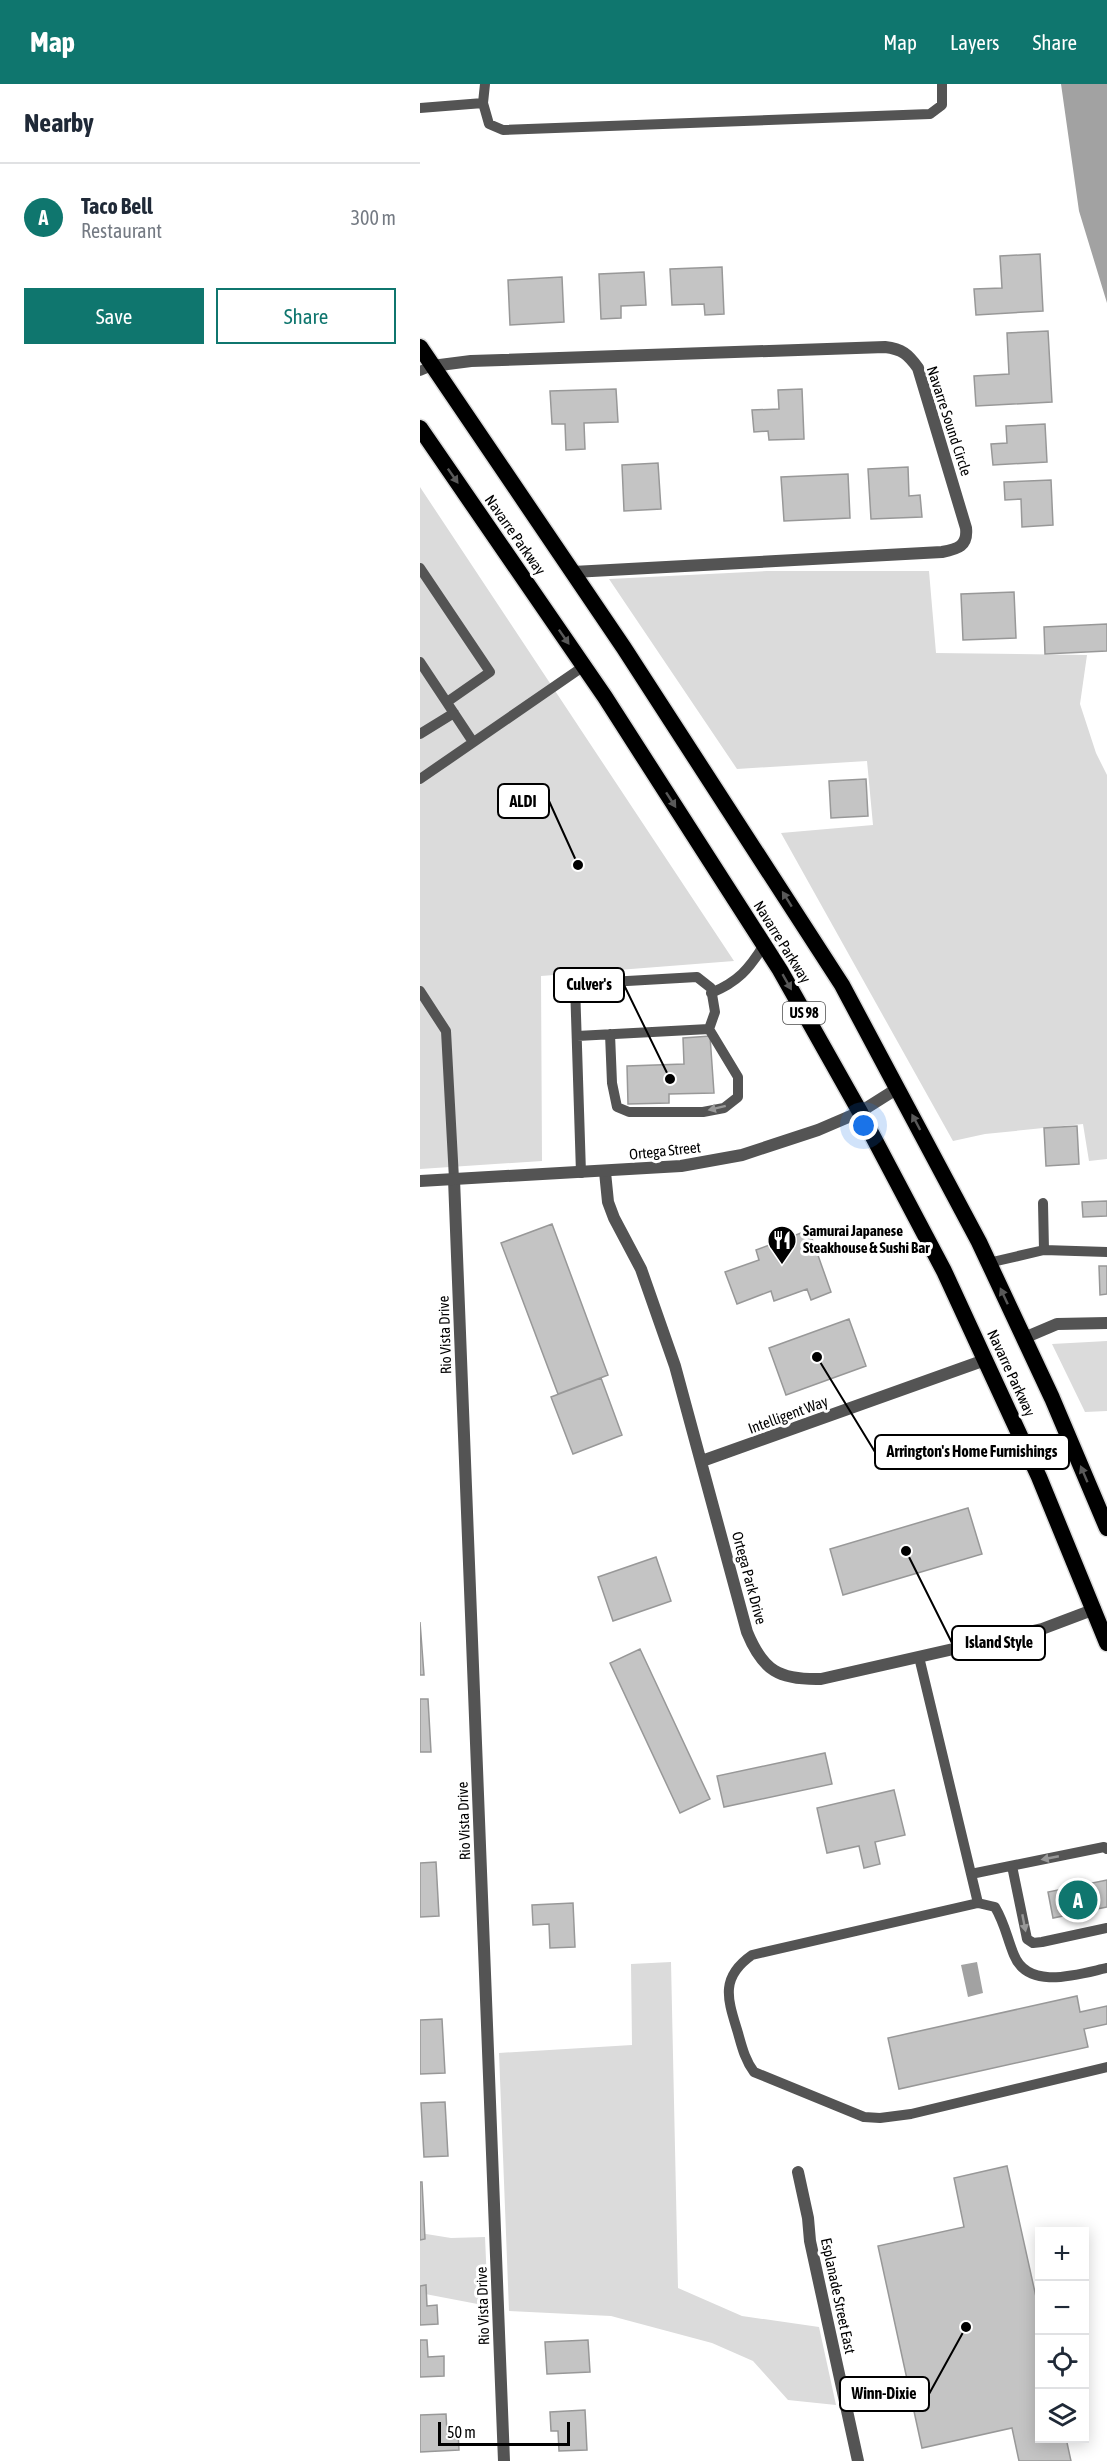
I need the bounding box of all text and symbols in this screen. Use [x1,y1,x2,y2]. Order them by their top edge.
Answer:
text: Map [30,26,75,58]
text: Map [883,30,917,54]
text: Layers [950,30,1000,54]
text: Share [1033,30,1077,54]
text: Nearby [24,108,94,138]
text: Taco Bell [81,193,153,219]
text: A [39,206,48,229]
text: 300 m [351,206,396,229]
text: Restaurant [81,219,162,242]
button: Save [24,288,204,344]
button: Share [216,288,396,344]
street label: Navarre Sound Circle [924,364,975,478]
one-way arrow [447,468,459,484]
street label: Navarre Parkway [482,492,549,578]
one-way arrow [558,629,569,645]
callout: ALDI [498,784,549,818]
text: ALDI [508,792,537,810]
one-way arrow [665,792,676,808]
one-way arrow [782,891,793,907]
street label: Navarre Parkway [750,898,814,986]
callout: Culver's [554,968,624,1002]
one-way arrow [782,974,792,991]
text: Culver's [566,975,612,993]
road number: US 98 [783,1002,825,1024]
one-way arrow [708,1104,726,1114]
your location [849,1111,878,1140]
one-way arrow [911,1113,921,1130]
street label: Ortega Street [628,1138,702,1163]
place label: Samurai Japanese Steakhouse & Sushi Bar [803,1222,930,1256]
restaurant icon: Samurai Japanese Steakhouse & Sushi Bar [766,1224,798,1266]
one-way arrow [999,1286,1009,1304]
street label: Rio Vista Drive [435,1295,454,1375]
street label: Navarre Parkway [984,1327,1039,1419]
street label: Intelligent Way [746,1392,830,1437]
callout: Arrington's Home Furnishings [875,1435,1069,1469]
text: Arrington's Home Furnishings [886,1442,1058,1460]
one-way arrow [1079,1464,1089,1482]
street label: Ortega Park Drive [729,1530,770,1626]
callout: Island Style [952,1626,1045,1660]
text: Island Style [965,1633,1033,1651]
street label: Rio Vista Drive [454,1781,473,1861]
one-way arrow [1040,1854,1059,1863]
pin: A [1058,1878,1098,1922]
one-way arrow [1020,1914,1029,1933]
map controls [1035,2227,1089,2443]
button: + [1035,2227,1089,2281]
street label: Esplanade Street East [818,2236,859,2355]
street label: Rio Vista Drive [473,2266,492,2346]
button: − [1035,2281,1089,2335]
button: locate [1035,2335,1089,2389]
callout: Winn-Dixie [840,2377,929,2411]
text: Winn-Dixie [851,2384,916,2402]
button: layers [1035,2389,1089,2443]
scale bar [438,2419,570,2446]
text: 50 m [447,2423,476,2441]

